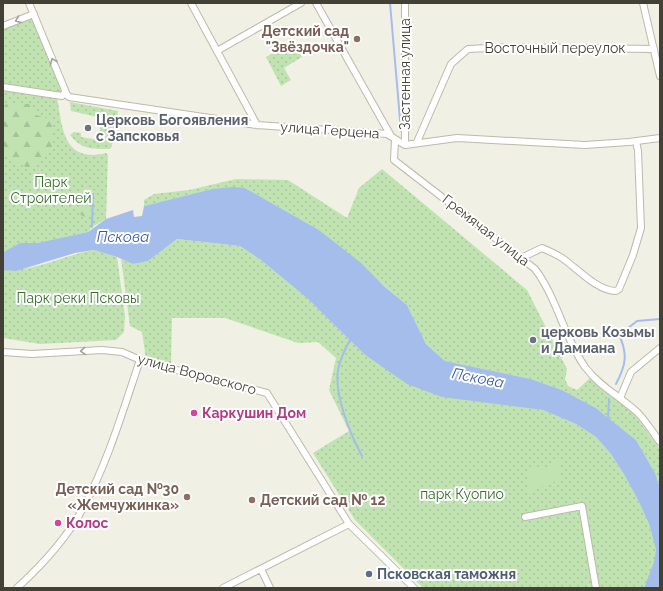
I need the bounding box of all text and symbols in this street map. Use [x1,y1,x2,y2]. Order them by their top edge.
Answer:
one-way arrow [15,16,22,24]
street label: Застенная улица [397,18,413,130]
place label: Детский сад "Звёздочка" [261,23,349,55]
marker: Детский сад "Звёздочка" [352,34,362,44]
street label: Восточный переулок [484,40,626,56]
one-way arrow [49,57,57,64]
place label: Церковь Богоявления с Запсковья [96,112,248,144]
street label: улица Герцена [280,119,380,141]
marker: Церковь Богоявления с Запсковья [83,123,93,133]
park label: Парк Строителей [11,174,91,206]
street label: Гремячая улица [439,191,533,269]
water label: Пскова [97,228,149,246]
park label: Парк реки Псковы [16,290,140,306]
place label: церковь Козьмы и Дамиана [541,324,655,356]
marker: церковь Козьмы и Дамиана [528,335,538,345]
one-way arrow [80,346,86,355]
street label: улица Воровского [136,350,258,398]
water label: Пскова [451,364,505,392]
place label: Каркушин Дом [202,405,306,421]
marker: Каркушин Дом [189,408,199,418]
place label: Детский сад №30 «Жемчужинка» [55,481,179,513]
park label: парк Куопио [420,486,504,502]
marker: Детский сад №30 «Жемчужинка» [182,492,192,502]
place label: Детский сад № 12 [260,492,385,508]
marker: Детский сад № 12 [247,495,257,505]
place label: Колос [66,515,108,531]
marker: Колос [53,518,63,528]
place label: Псковская таможня [377,566,516,582]
marker: Псковская таможня [364,569,374,579]

